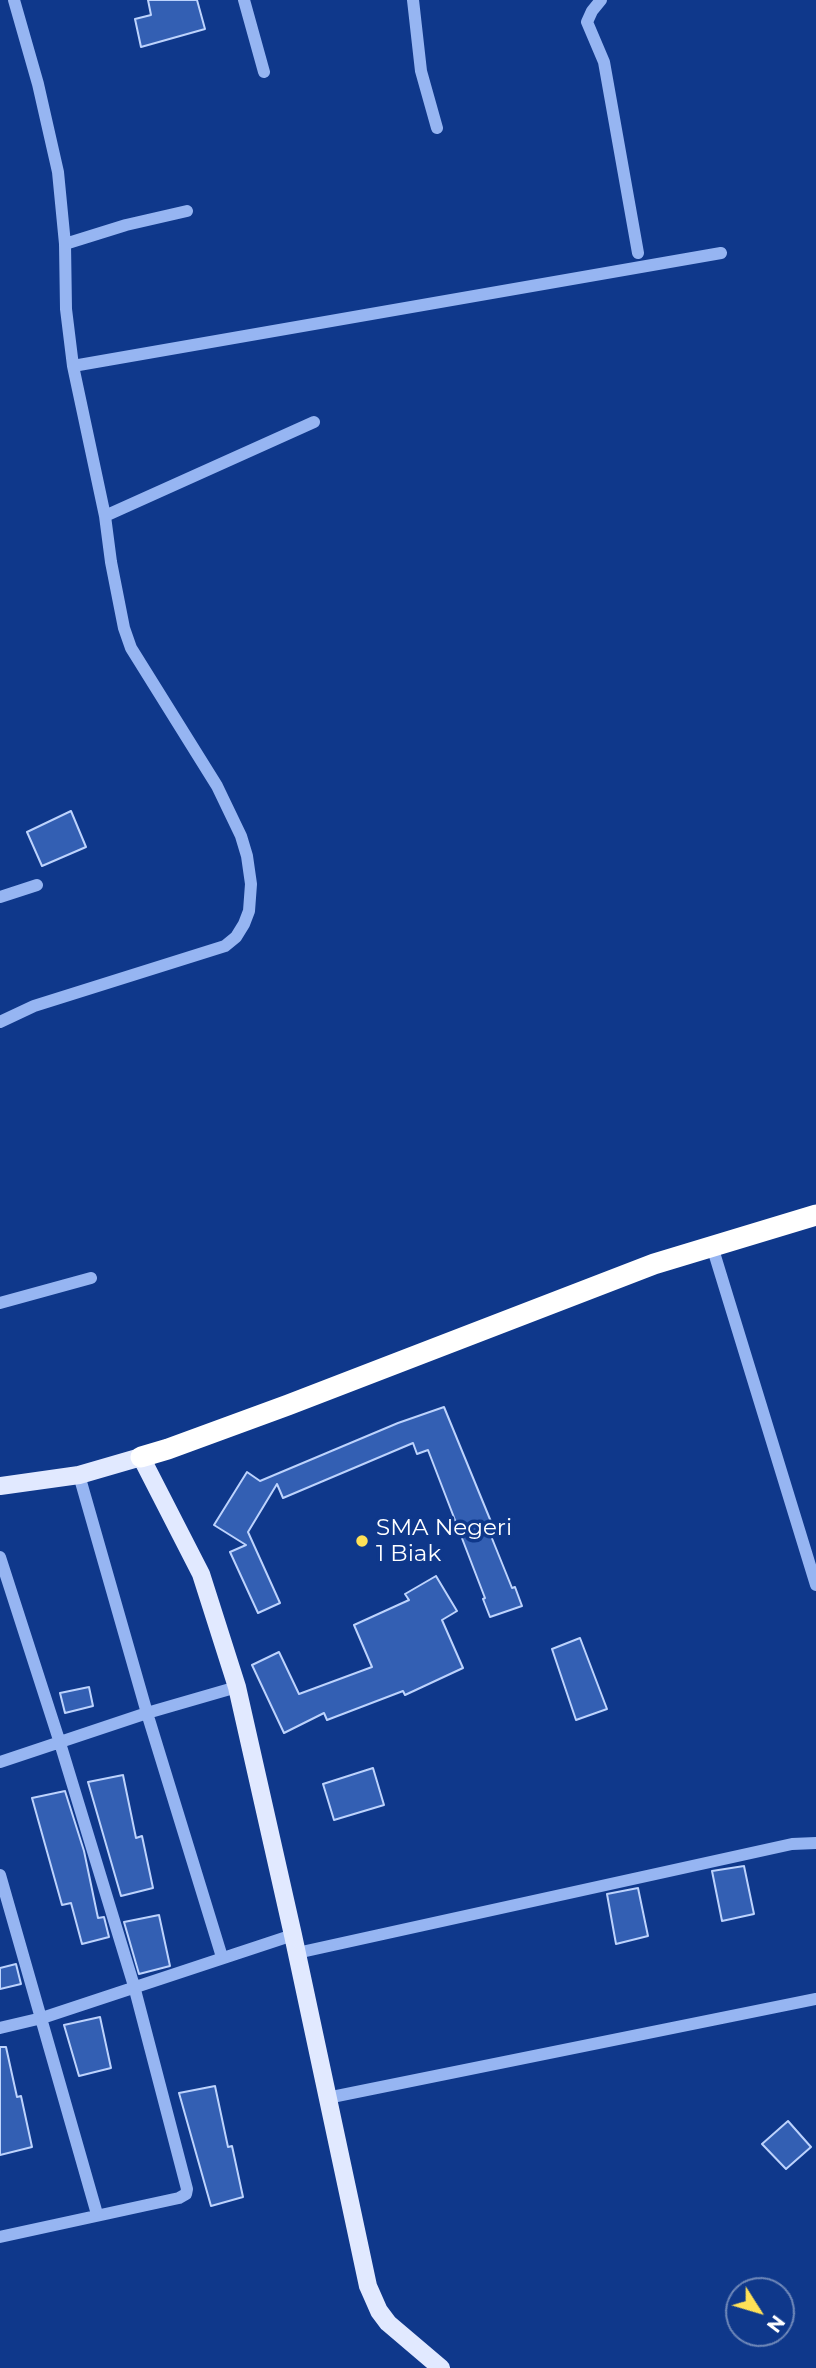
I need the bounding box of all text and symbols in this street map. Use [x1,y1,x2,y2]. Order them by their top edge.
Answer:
place label: SMA Negeri 1 Biak [376,1514,512,1568]
marker: SMA Negeri 1 Biak [354,1533,370,1549]
north arrow [725,2277,795,2347]
text: N [762,2311,789,2337]

